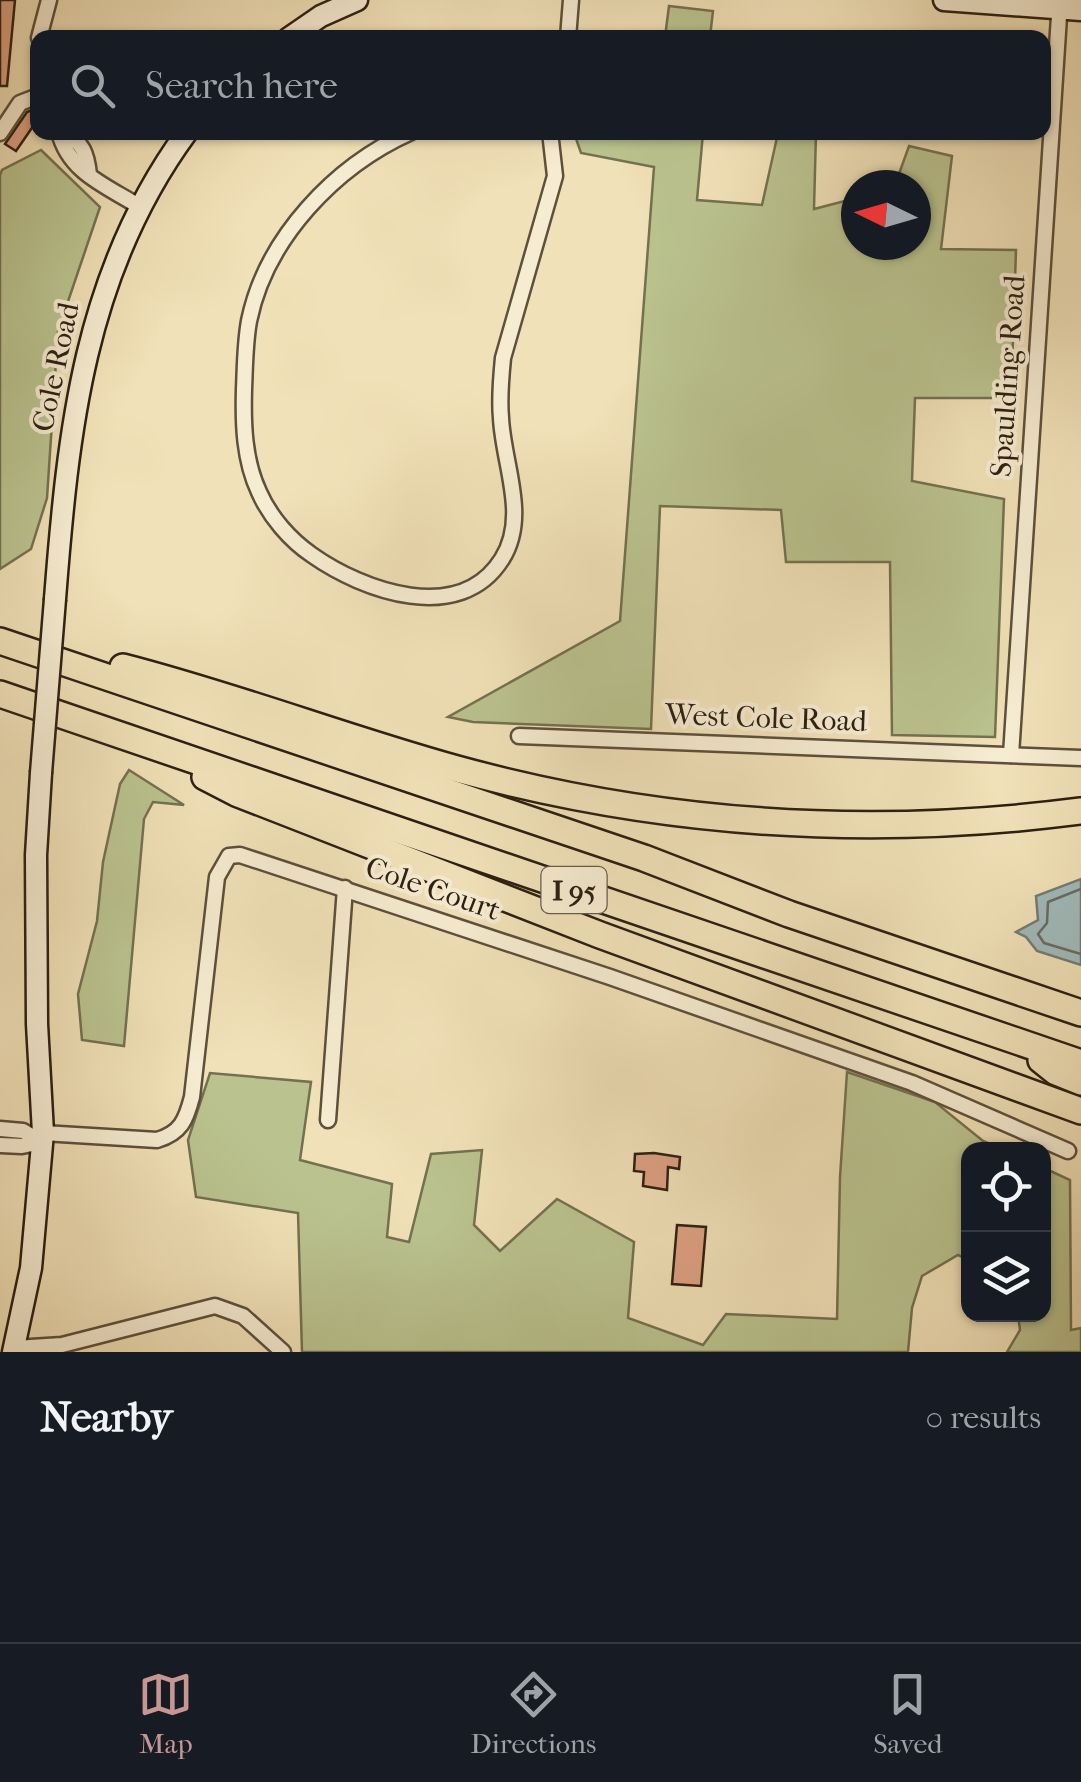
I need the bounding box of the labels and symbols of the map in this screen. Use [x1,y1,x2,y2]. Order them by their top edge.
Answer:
north arrow [841,170,931,260]
street label: Spaulding Road [983,273,1033,478]
street label: Cole Road [25,298,87,435]
street label: West Cole Road [664,697,868,739]
street label: Cole Court [361,850,505,928]
road number: I 95 [542,867,606,913]

